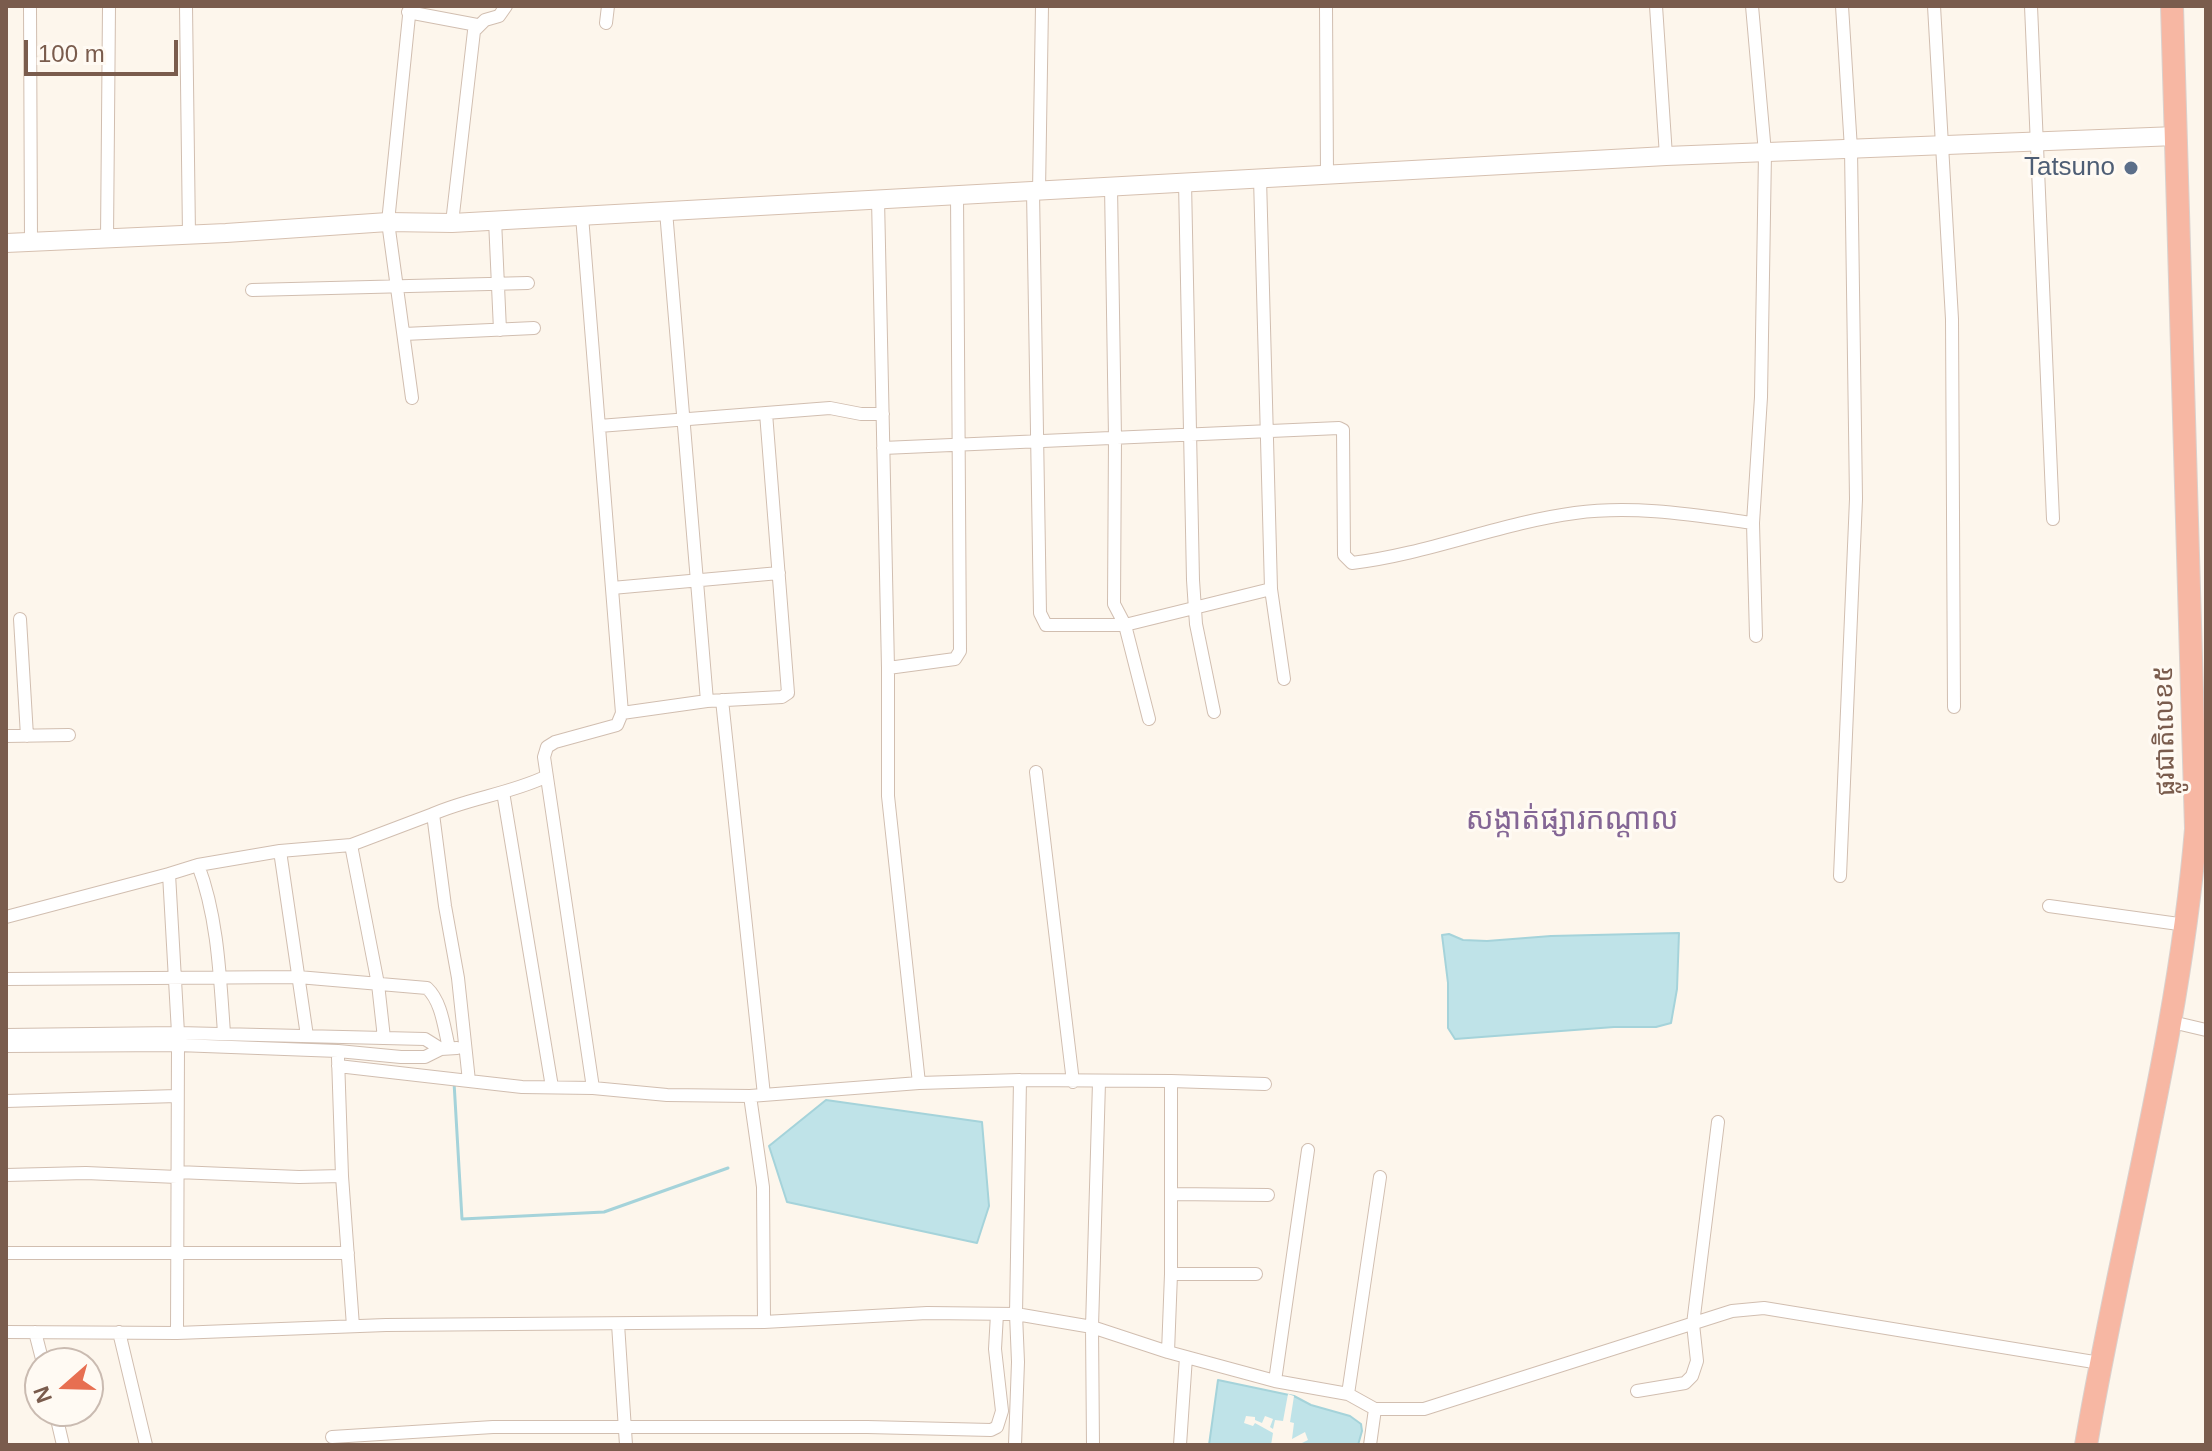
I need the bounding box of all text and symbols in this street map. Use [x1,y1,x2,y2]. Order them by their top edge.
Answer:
scale bar [28,24,182,74]
text: 100 m [38,40,105,67]
place label: Tatsuno [2024,152,2115,184]
marker: Tatsuno [2122,159,2140,177]
street label: ផ្លូវជាតិលេខ៥ [2149,666,2183,796]
district label: សង្កាត់ផ្សារកណ្ដាល [1466,803,1678,839]
north arrow [24,1347,104,1427]
text: N [28,1383,57,1406]

